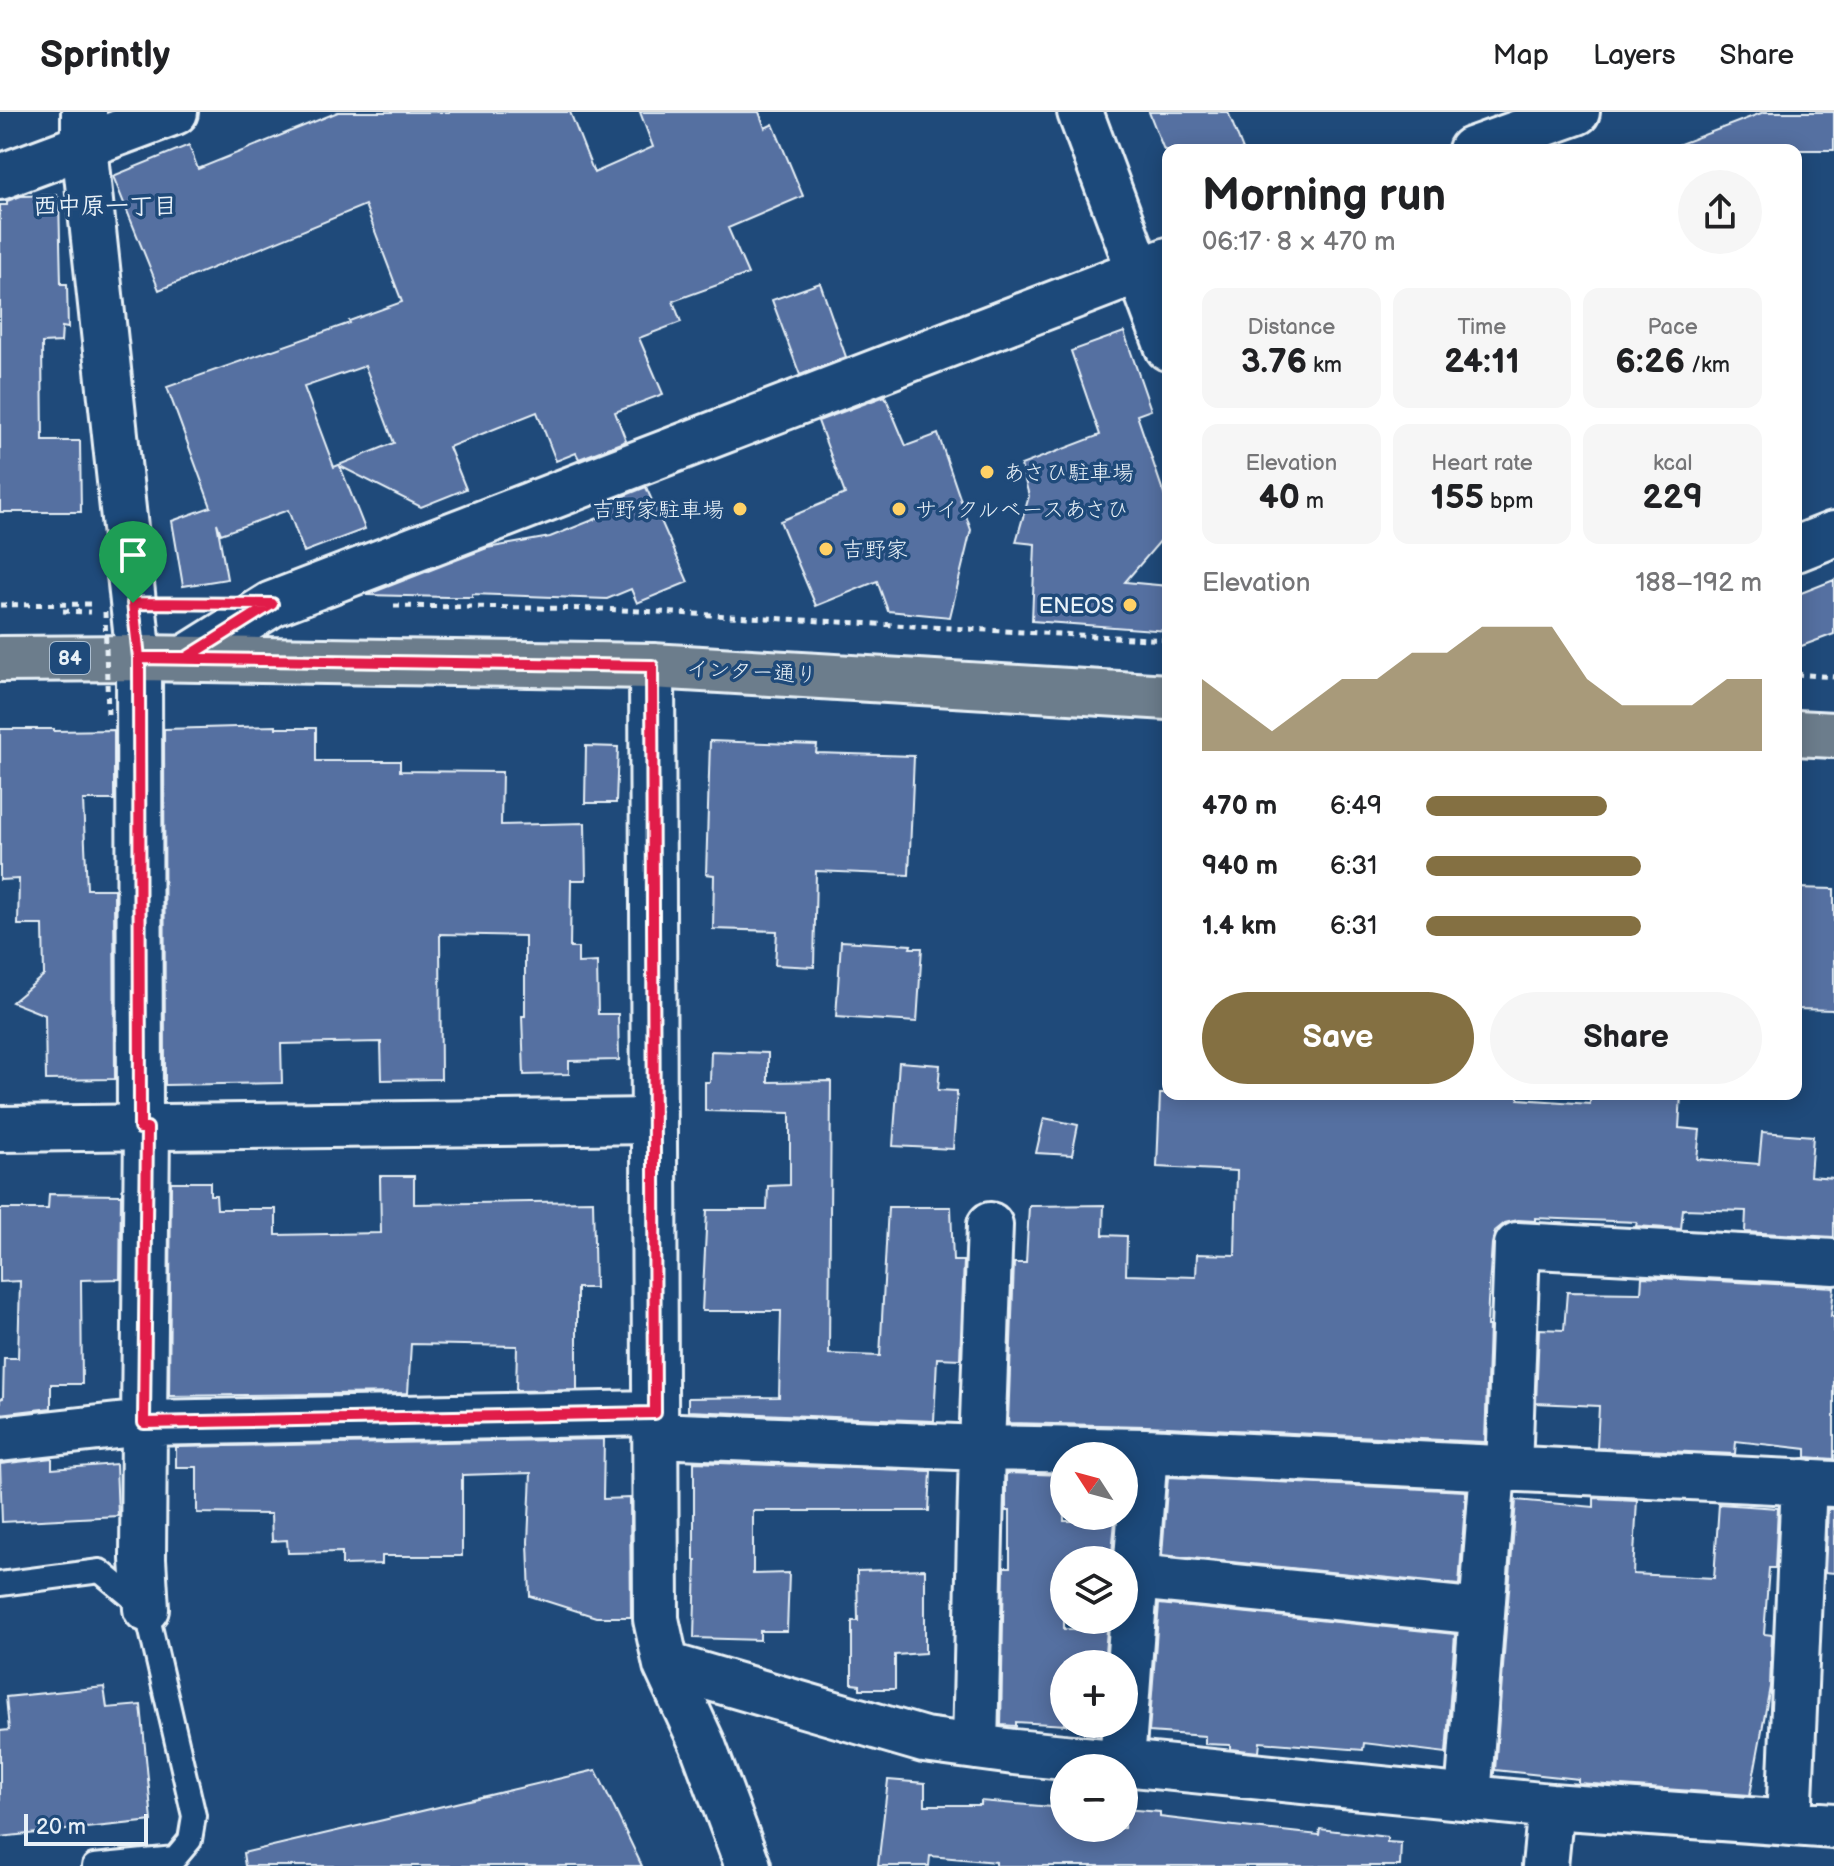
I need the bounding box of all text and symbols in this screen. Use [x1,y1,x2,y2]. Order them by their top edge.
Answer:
text: Sprintly [40,33,170,78]
text: Map [1493,39,1549,72]
text: Layers [1593,39,1676,72]
text: Share [1720,39,1794,72]
text: Morning run [1202,170,1446,223]
button: share [1678,170,1762,254]
district label: 西中原一丁目 [33,192,177,221]
text: 06:17 · 8 × 470 m [1202,227,1396,258]
text: Distance [1247,314,1335,341]
text: Time [1458,314,1506,341]
text: Pace [1648,314,1698,341]
text: 3.76 [1241,341,1307,382]
text: 24:11 [1444,341,1520,382]
text: 6:26 [1615,341,1685,382]
text: km [1307,352,1342,379]
text: /km [1685,352,1730,379]
text: Elevation [1245,450,1337,477]
text: Heart rate [1431,450,1533,477]
text: kcal [1653,450,1692,477]
place label: あさひ駐車場 [1003,460,1134,487]
marker: あさひ駐車場 [978,463,996,481]
text: 40 [1259,477,1300,518]
text: 155 [1431,477,1484,518]
text: 229 [1642,477,1703,518]
text: m [1300,488,1324,515]
text: bpm [1484,488,1533,515]
place label: 吉野家駐車場 [592,497,724,524]
place label: サイクルベースあさひ [915,497,1129,524]
marker: 吉野家駐車場 [731,500,749,518]
marker: サイクルベースあさひ [890,500,908,518]
pin [99,521,167,603]
icon: arrive [111,533,155,577]
place label: 吉野家 [842,537,908,564]
marker: 吉野家 [817,540,835,558]
text: Elevation [1202,568,1310,599]
text: 188–192 m [1636,568,1762,599]
place label: ENEOS [1039,593,1114,620]
marker: ENEOS [1121,596,1139,614]
road number: 84 [50,642,90,674]
street label: インター通り [686,656,818,689]
text: 470 m [1202,791,1277,822]
text: 6:49 [1330,791,1382,822]
text: 940 m [1202,851,1278,882]
text: 6:31 [1330,851,1377,882]
text: 1.4 km [1202,911,1277,942]
text: 6:31 [1330,911,1377,942]
button: Save [1202,992,1474,1084]
button: Share [1490,992,1762,1084]
north arrow [1050,1442,1138,1530]
map controls [1050,1442,1138,1842]
button: layers [1050,1546,1138,1634]
button: + [1050,1650,1138,1738]
button: − [1050,1754,1138,1842]
scale bar [24,1810,148,1846]
text: 20 m [36,1814,86,1841]

